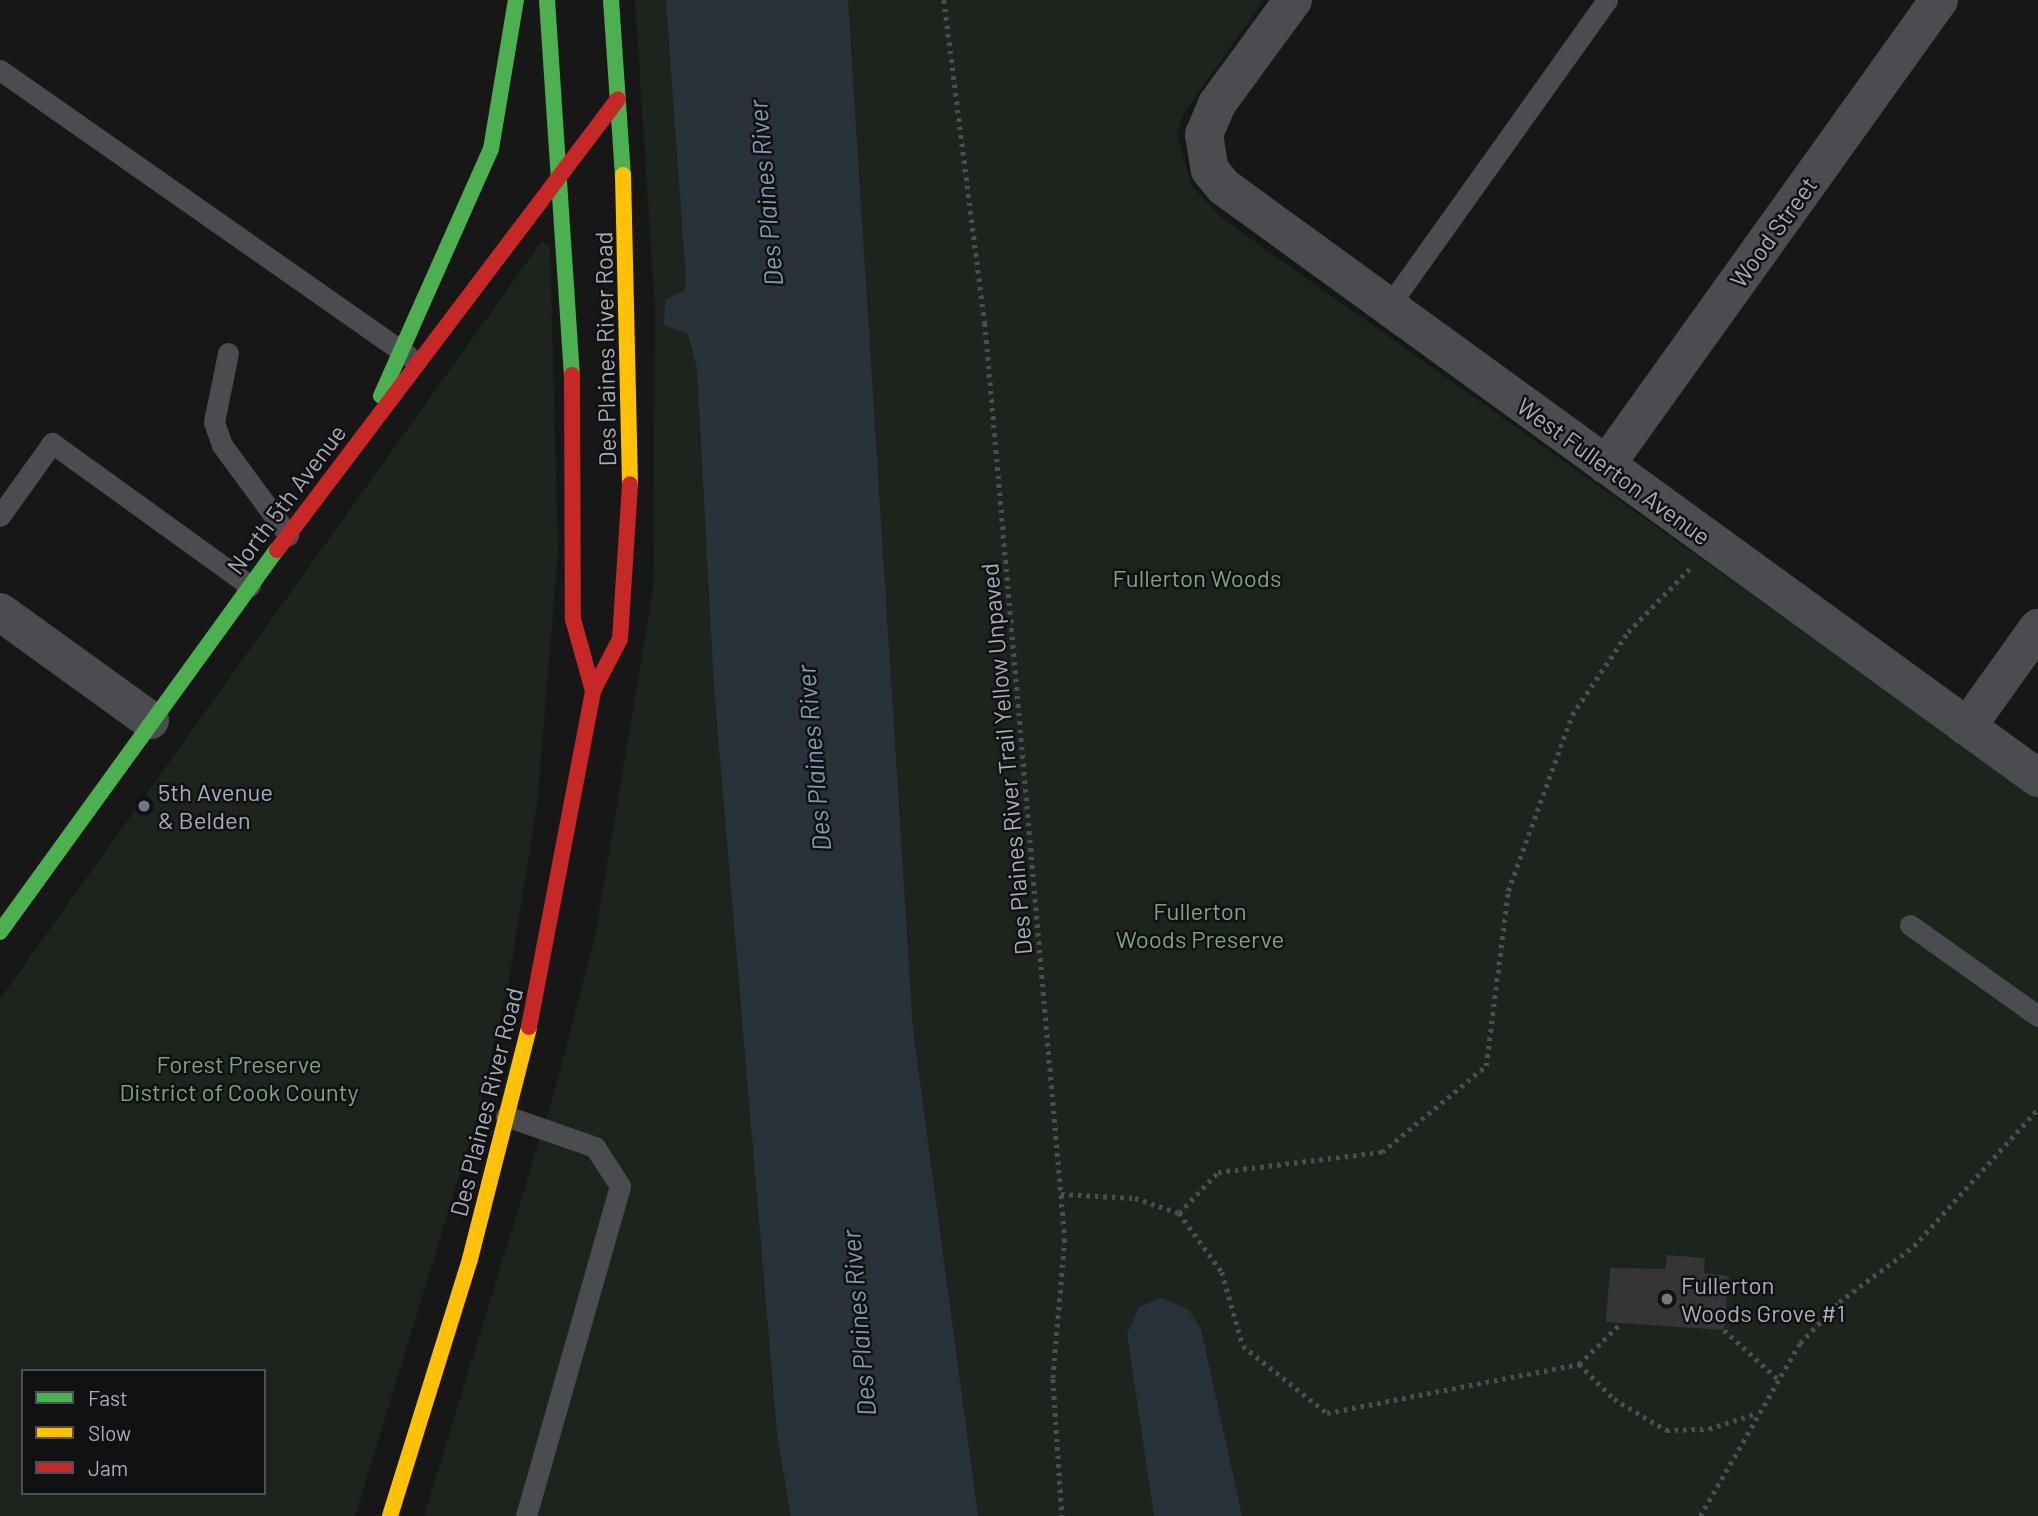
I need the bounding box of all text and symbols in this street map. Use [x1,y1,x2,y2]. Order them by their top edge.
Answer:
water label: Des Plaines River [741,99,789,287]
street label: Wood Street [1723,171,1823,293]
street label: Des Plaines River Road [589,231,621,467]
street label: West Fullerton Avenue [1512,391,1716,551]
street label: North 5th Avenue [220,418,352,580]
street label: Des Plaines River Trail Yellow Unpaved [975,562,1037,956]
park label: Fullerton Woods [1113,564,1281,592]
water label: Des Plaines River [789,664,837,852]
place label: 5th Avenue & Belden [158,778,273,834]
marker: 5th Avenue & Belden [136,798,152,814]
park label: Fullerton Woods Preserve [1116,897,1284,953]
street label: Des Plaines River Road [444,985,528,1219]
park label: Forest Preserve District of Cook County [119,1050,359,1106]
water label: Des Plaines River [834,1229,882,1417]
place label: Fullerton Woods Grove #1 [1681,1271,1845,1327]
marker: Fullerton Woods Grove #1 [1659,1291,1675,1307]
legend [21,1369,266,1495]
text: Fast [88,1385,128,1410]
text: Slow [88,1420,131,1445]
text: Jam [88,1455,128,1480]

